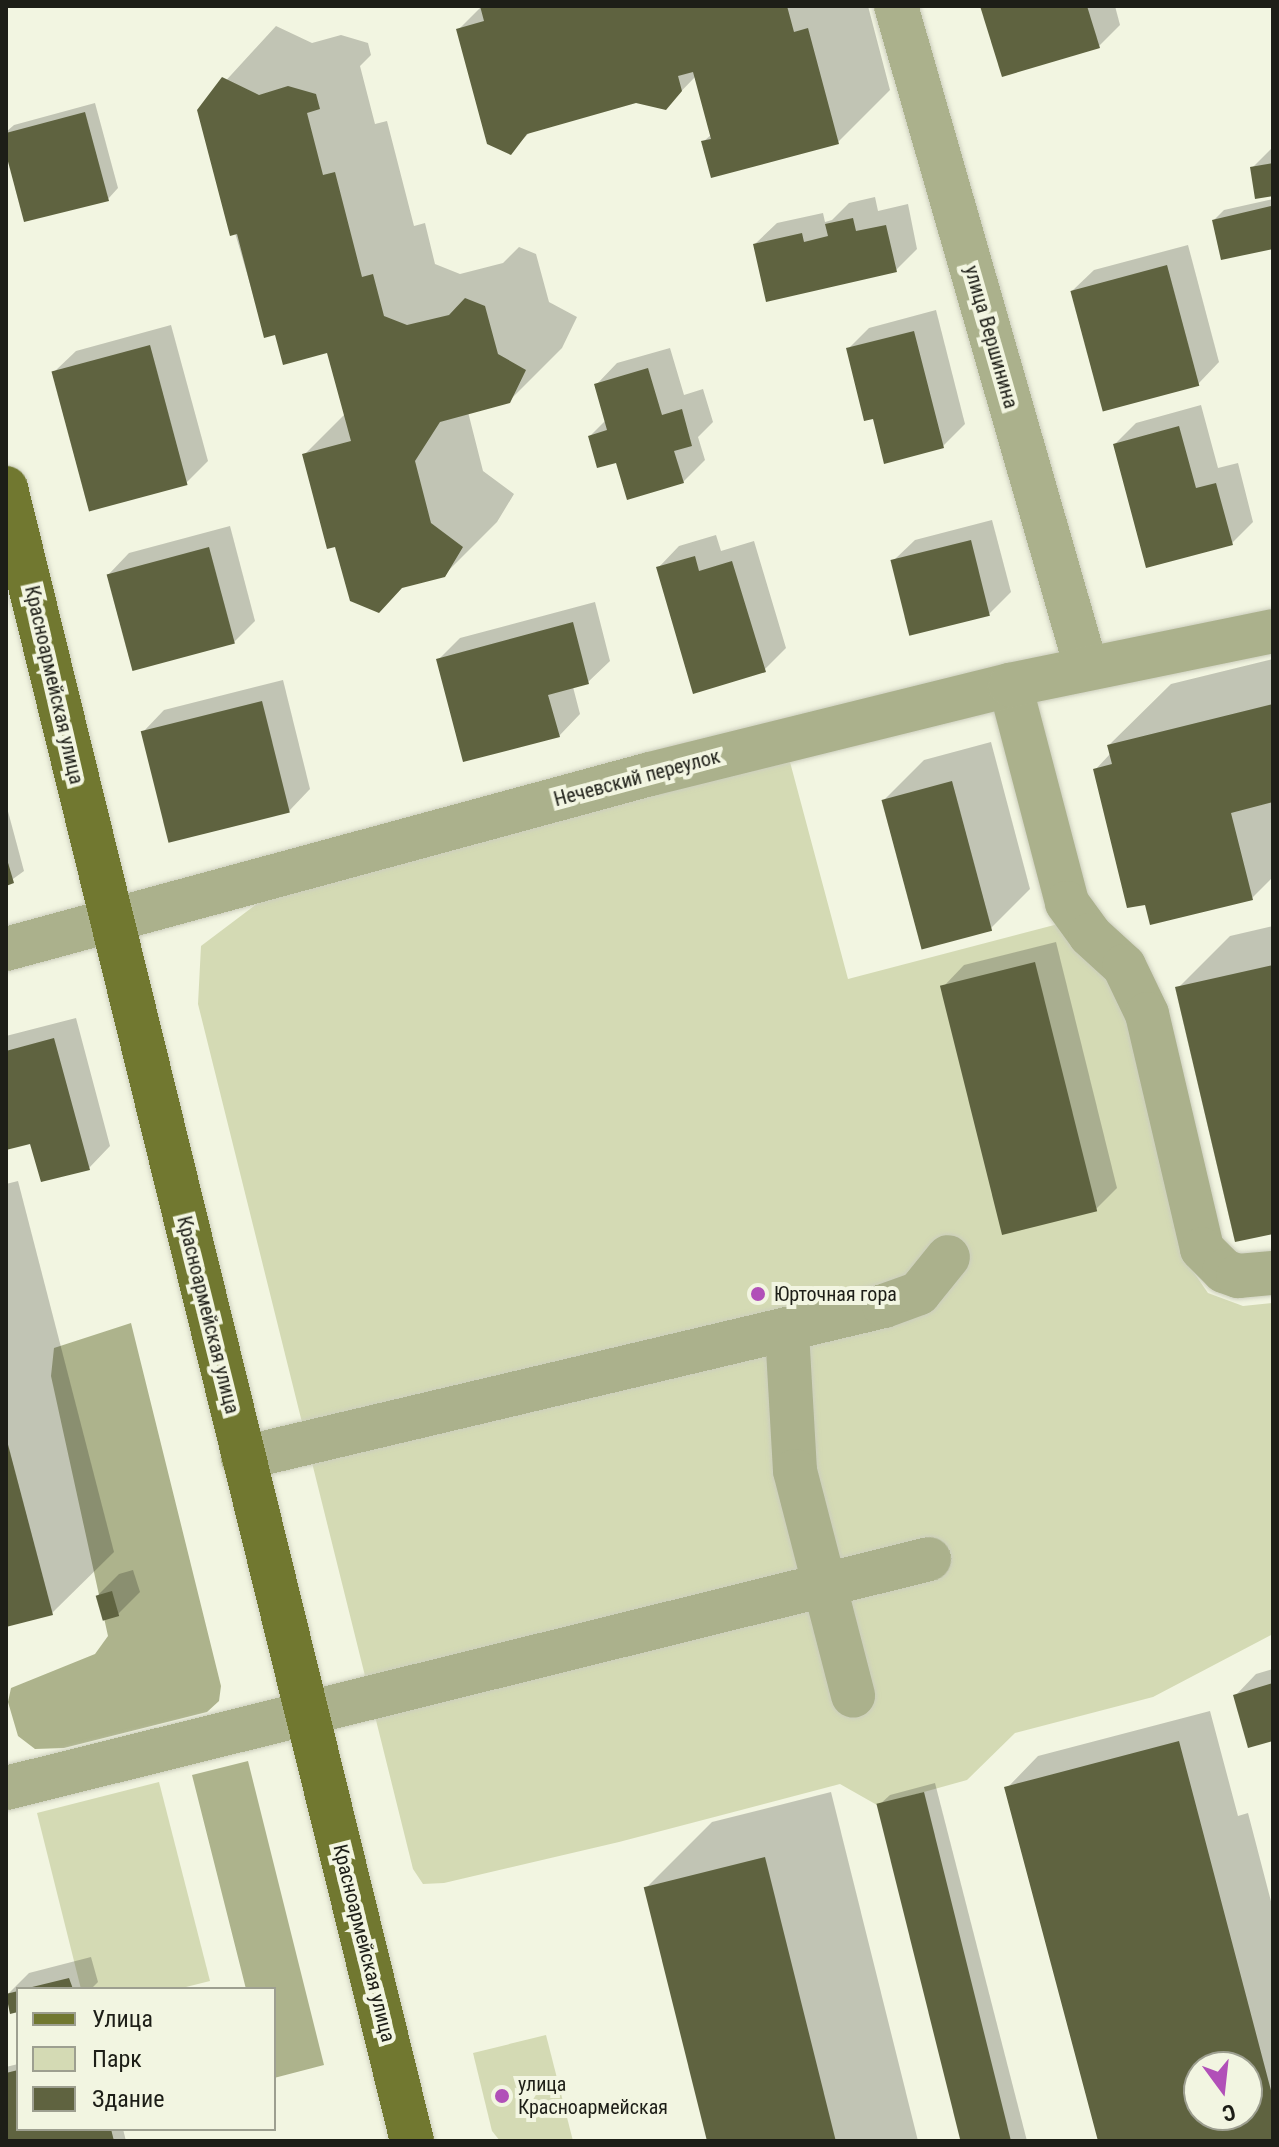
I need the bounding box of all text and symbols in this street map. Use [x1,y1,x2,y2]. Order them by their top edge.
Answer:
street label: улица Вершинина [959,263,1023,411]
street label: Красноармейская улица [19,583,89,787]
street label: Нечевский переулок [551,744,723,812]
street label: Красноармейская улица [172,1214,244,1416]
place label: Юрточная гора [774,1282,897,1306]
marker: Юрточная гора [749,1285,767,1303]
street label: Красноармейская улица [328,1842,400,2044]
legend [16,1987,276,2131]
text: Улица [92,2005,153,2033]
text: Парк [92,2045,142,2073]
north arrow [1183,2051,1263,2131]
place label: улица Красноармейская [518,2072,668,2119]
text: Здание [92,2085,164,2113]
marker: улица Красноармейская [493,2087,511,2105]
text: С [1220,2099,1238,2126]

